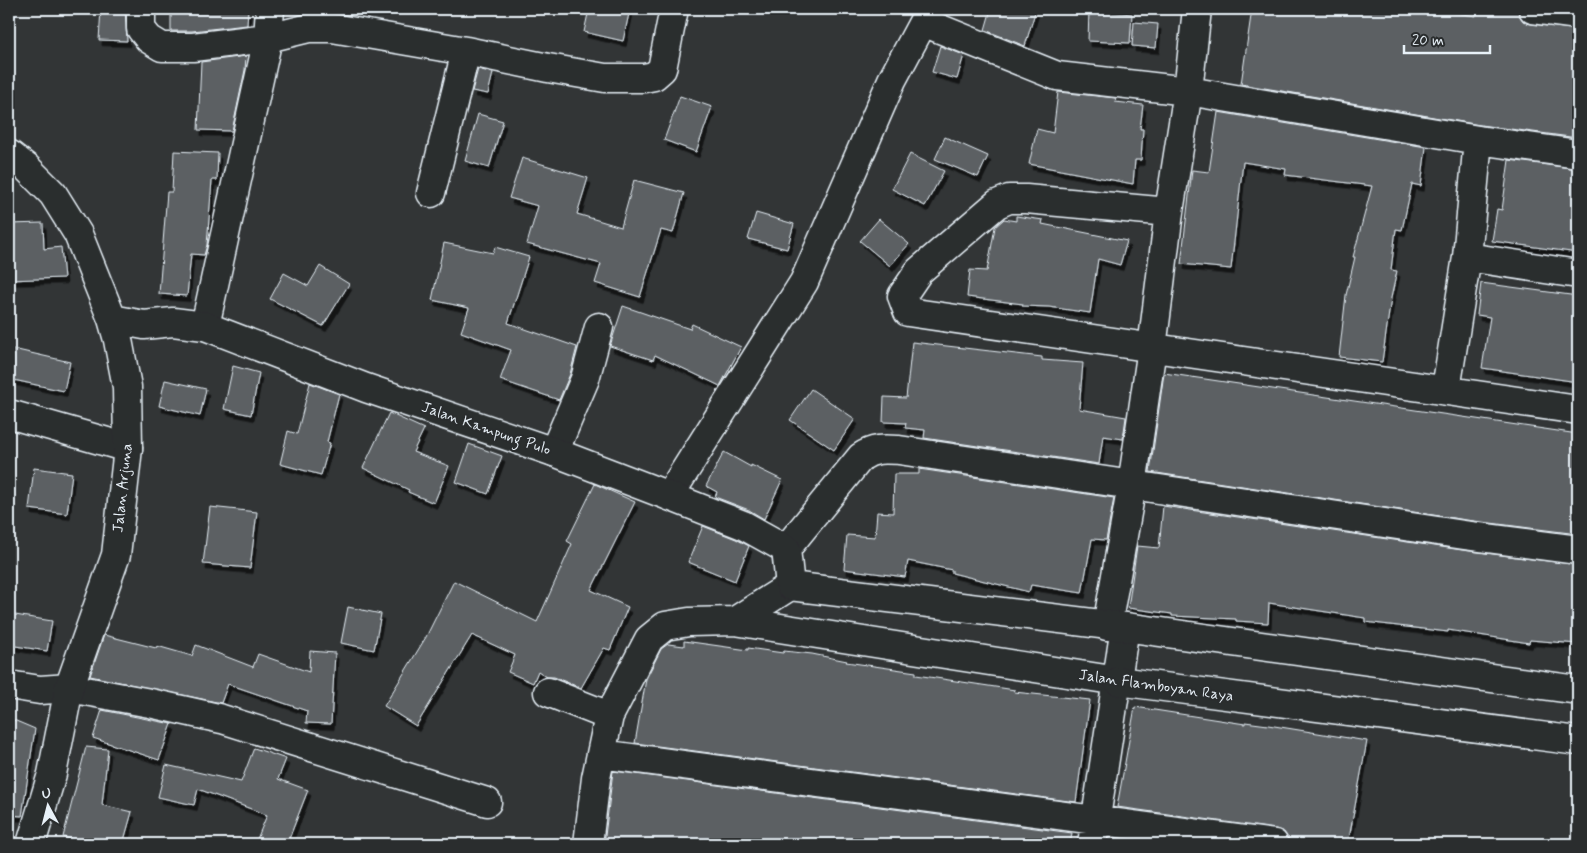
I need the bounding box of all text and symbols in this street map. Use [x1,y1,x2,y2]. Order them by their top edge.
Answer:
scale bar [1404,22,1491,54]
text: 20 m [1412,31,1444,51]
street label: Jalan Kampung Pulo [418,398,553,461]
street label: Jalan Arjuna [108,442,138,534]
street label: Jalan Flamboyan Raya [1077,665,1235,707]
north arrow [22,780,72,830]
text: U [41,785,52,804]

